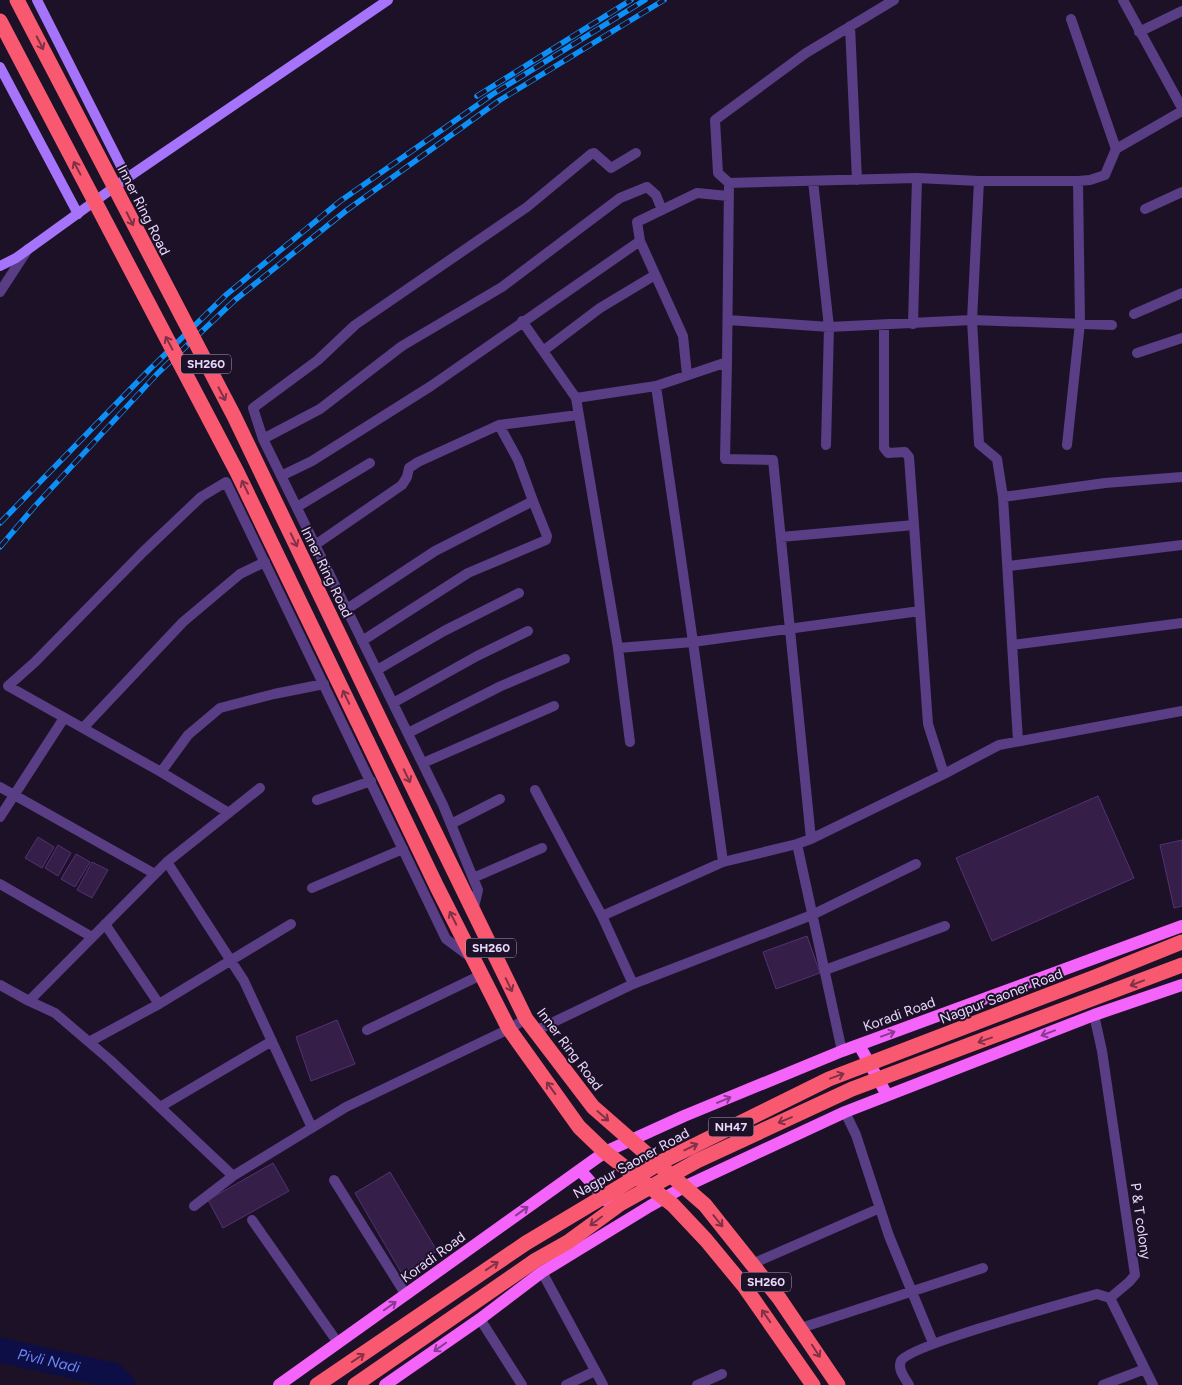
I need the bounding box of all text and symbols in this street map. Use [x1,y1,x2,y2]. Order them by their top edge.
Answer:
one-way arrow [35,36,45,51]
one-way arrow [72,162,82,176]
street label: Inner Ring Road [114,162,174,258]
one-way arrow [126,211,135,226]
one-way arrow [164,336,174,351]
road number: SH260 [181,354,231,374]
one-way arrow [217,386,227,401]
one-way arrow [239,480,249,495]
street label: Inner Ring Road [297,524,356,620]
one-way arrow [289,532,299,547]
one-way arrow [340,690,350,705]
one-way arrow [402,768,412,783]
one-way arrow [448,911,457,926]
road number: SH260 [466,938,516,958]
street label: Nagpur Saoner Road [937,965,1065,1028]
one-way arrow [504,977,514,992]
one-way arrow [1129,979,1145,988]
street label: Koradi Road [861,994,938,1035]
street label: Inner Ring Road [533,1005,606,1094]
one-way arrow [880,1029,895,1038]
one-way arrow [1041,1029,1057,1038]
one-way arrow [977,1036,993,1045]
one-way arrow [829,1071,845,1080]
one-way arrow [546,1082,556,1096]
one-way arrow [716,1094,731,1104]
one-way arrow [597,1110,610,1122]
one-way arrow [778,1115,793,1125]
road number: NH47 [708,1118,754,1136]
street label: Nagpur Saoner Road [570,1124,692,1202]
one-way arrow [683,1142,698,1151]
street label: P & T colony [1127,1182,1154,1261]
one-way arrow [515,1206,528,1217]
one-way arrow [712,1215,723,1228]
one-way arrow [589,1216,603,1226]
street label: Koradi Road [398,1228,469,1286]
one-way arrow [485,1261,499,1272]
road number: SH260 [741,1272,791,1291]
one-way arrow [383,1301,397,1311]
one-way arrow [761,1309,771,1323]
one-way arrow [433,1342,447,1352]
one-way arrow [811,1344,821,1358]
water label: Pivli Nadi [16,1345,82,1377]
one-way arrow [350,1353,364,1363]

